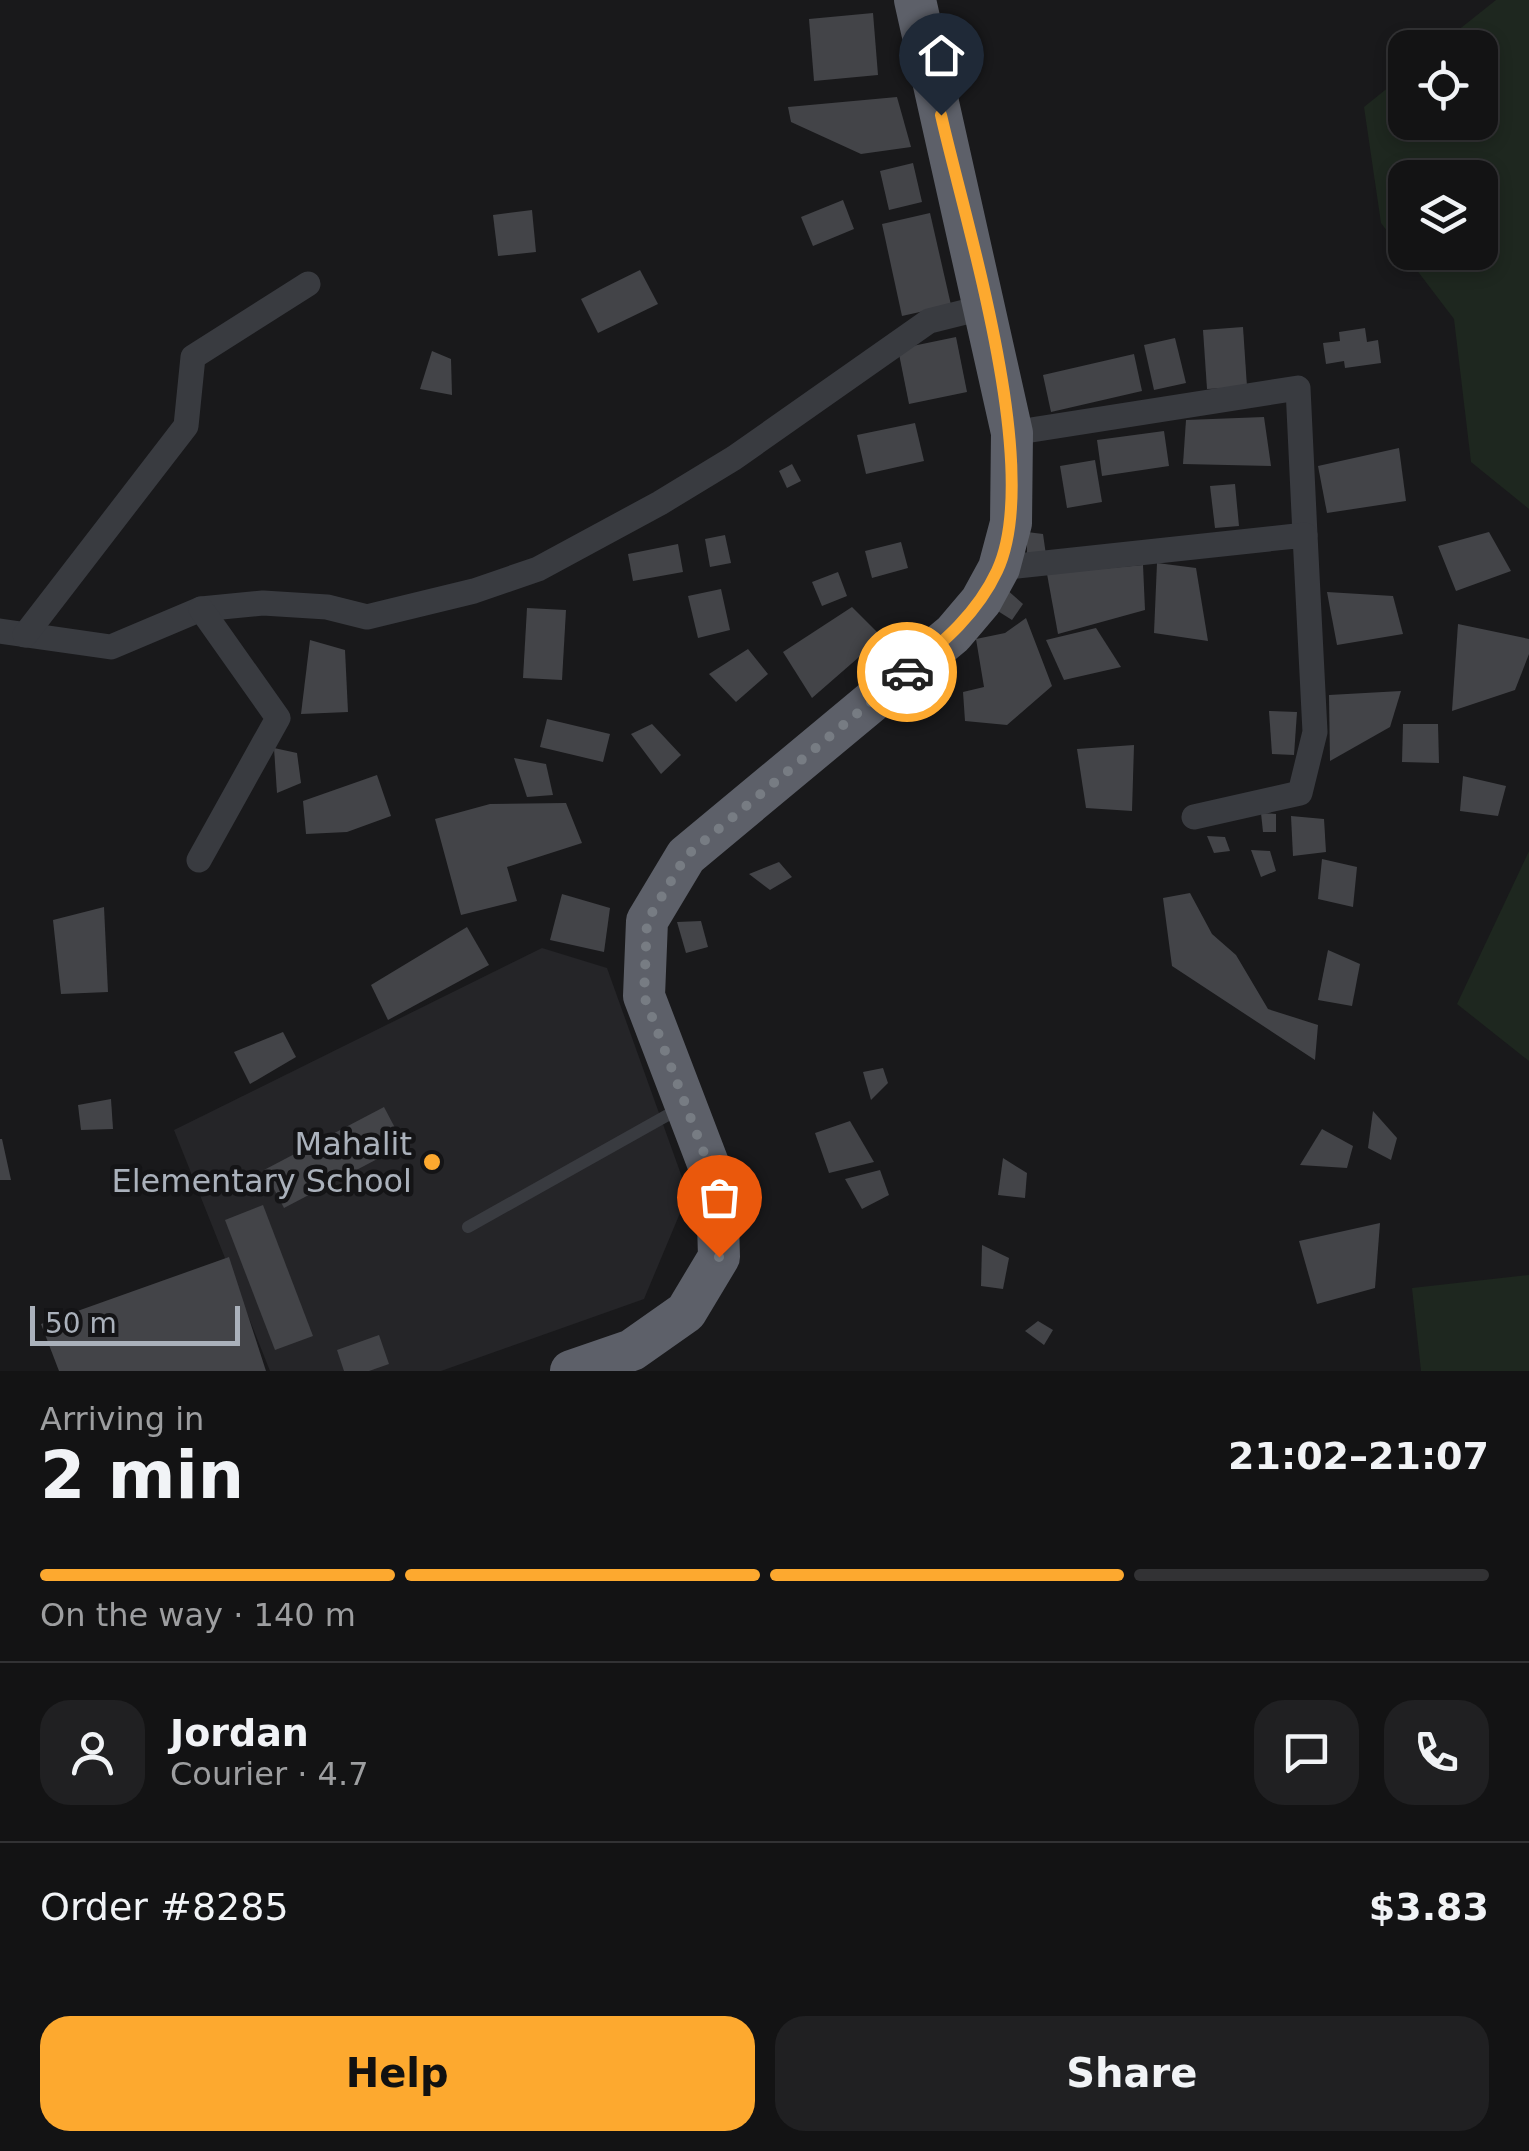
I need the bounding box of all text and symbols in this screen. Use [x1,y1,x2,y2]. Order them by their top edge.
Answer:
pin [899,13,984,116]
icon: home [914,28,969,83]
map controls [1388,30,1498,270]
button: locate [1388,30,1498,140]
button: layers [1388,160,1498,270]
courier [857,622,957,722]
icon: car [880,645,935,700]
place label: Mahalit Elementary School [111,1125,412,1200]
marker: Mahalit Elementary School [421,1151,443,1173]
pin [677,1155,762,1258]
icon: bag [692,1170,747,1225]
scale bar [30,1301,240,1346]
text: 50 m [45,1307,117,1340]
text: Arriving in [40,1400,204,1438]
text: 21:02–21:07 [1228,1434,1489,1478]
text: 2 min [40,1438,244,1513]
text: On the way · 140 m [40,1596,356,1634]
button: person [40,1700,145,1805]
button: chat [1254,1700,1359,1805]
button: phone [1384,1700,1489,1805]
text: Jordan [170,1711,309,1755]
text: Courier · 4.7 [170,1755,369,1793]
text: Order #8285 [40,1885,289,1929]
text: $3.83 [1369,1885,1489,1929]
button: Help [40,2016,755,2131]
button: Share [775,2016,1489,2131]

